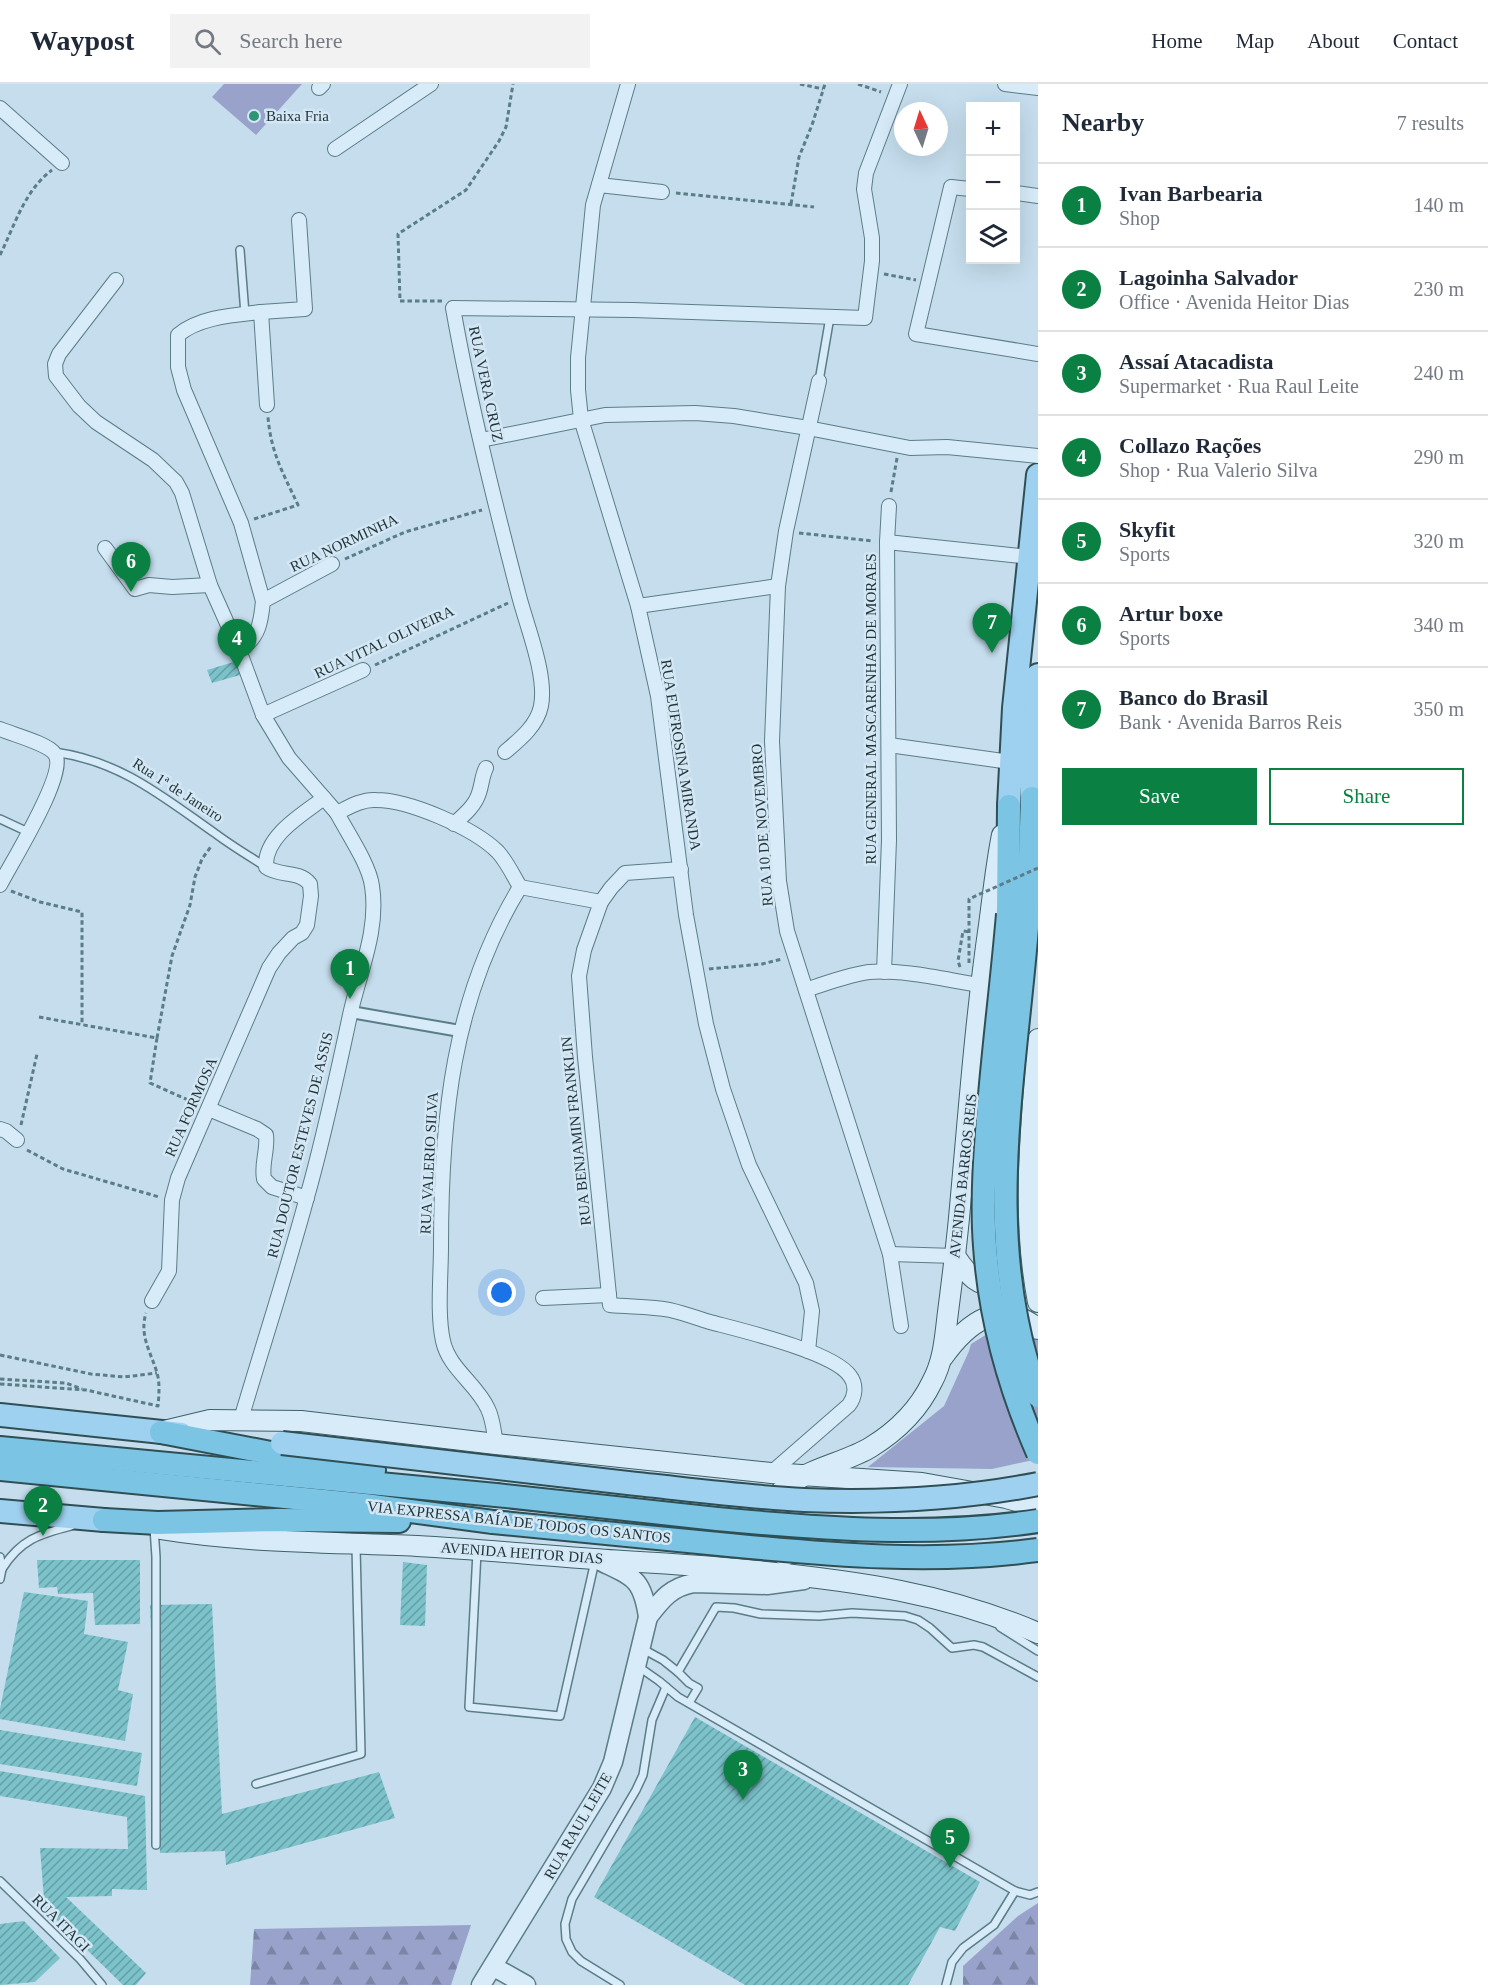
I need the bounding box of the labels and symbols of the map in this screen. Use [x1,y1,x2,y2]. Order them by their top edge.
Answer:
north arrow [894,102,948,156]
place label: Baixa Fria [266,108,329,124]
marker: Baixa Fria [247,109,261,123]
street label: RUA VERA CRUZ [466,325,506,443]
street label: RUA NORMINHA [288,511,401,575]
pin: 6 [112,542,150,592]
street label: RUA GENERAL MASCARENHAS DE MORAES [863,553,879,865]
street label: RUA VITAL OLIVEIRA [312,603,456,681]
pin: 7 [972,604,1012,653]
pin: 4 [218,620,256,669]
street label: RUA EUFROSINA MIRANDA [658,658,704,852]
street label: RUA 10 DE NOVEMBRO [748,743,776,907]
street label: Rua 1ª de Janeiro [130,755,226,825]
pin: 1 [330,950,370,999]
street label: RUA DOUTOR ESTEVES DE ASSIS [264,1030,336,1260]
street label: RUA BENJAMIN FRANKLIN [558,1036,594,1226]
street label: RUA FORMOSA [162,1055,220,1159]
street label: RUA VALERIO SILVA [417,1091,441,1235]
street label: AVENIDA BARROS REIS [946,1093,980,1259]
your location [487,1278,516,1307]
pin: 2 [24,1486,63,1536]
street label: VIA EXPRESSA BAÍA DE TODOS OS SANTOS [366,1498,672,1546]
street label: AVENIDA HEITOR DIAS [440,1539,604,1567]
pin: 3 [724,1750,762,1800]
street label: RUA RAUL LEITE [541,1770,615,1882]
pin: 5 [930,1818,970,1868]
street label: RUA ITAGI [29,1891,93,1955]

